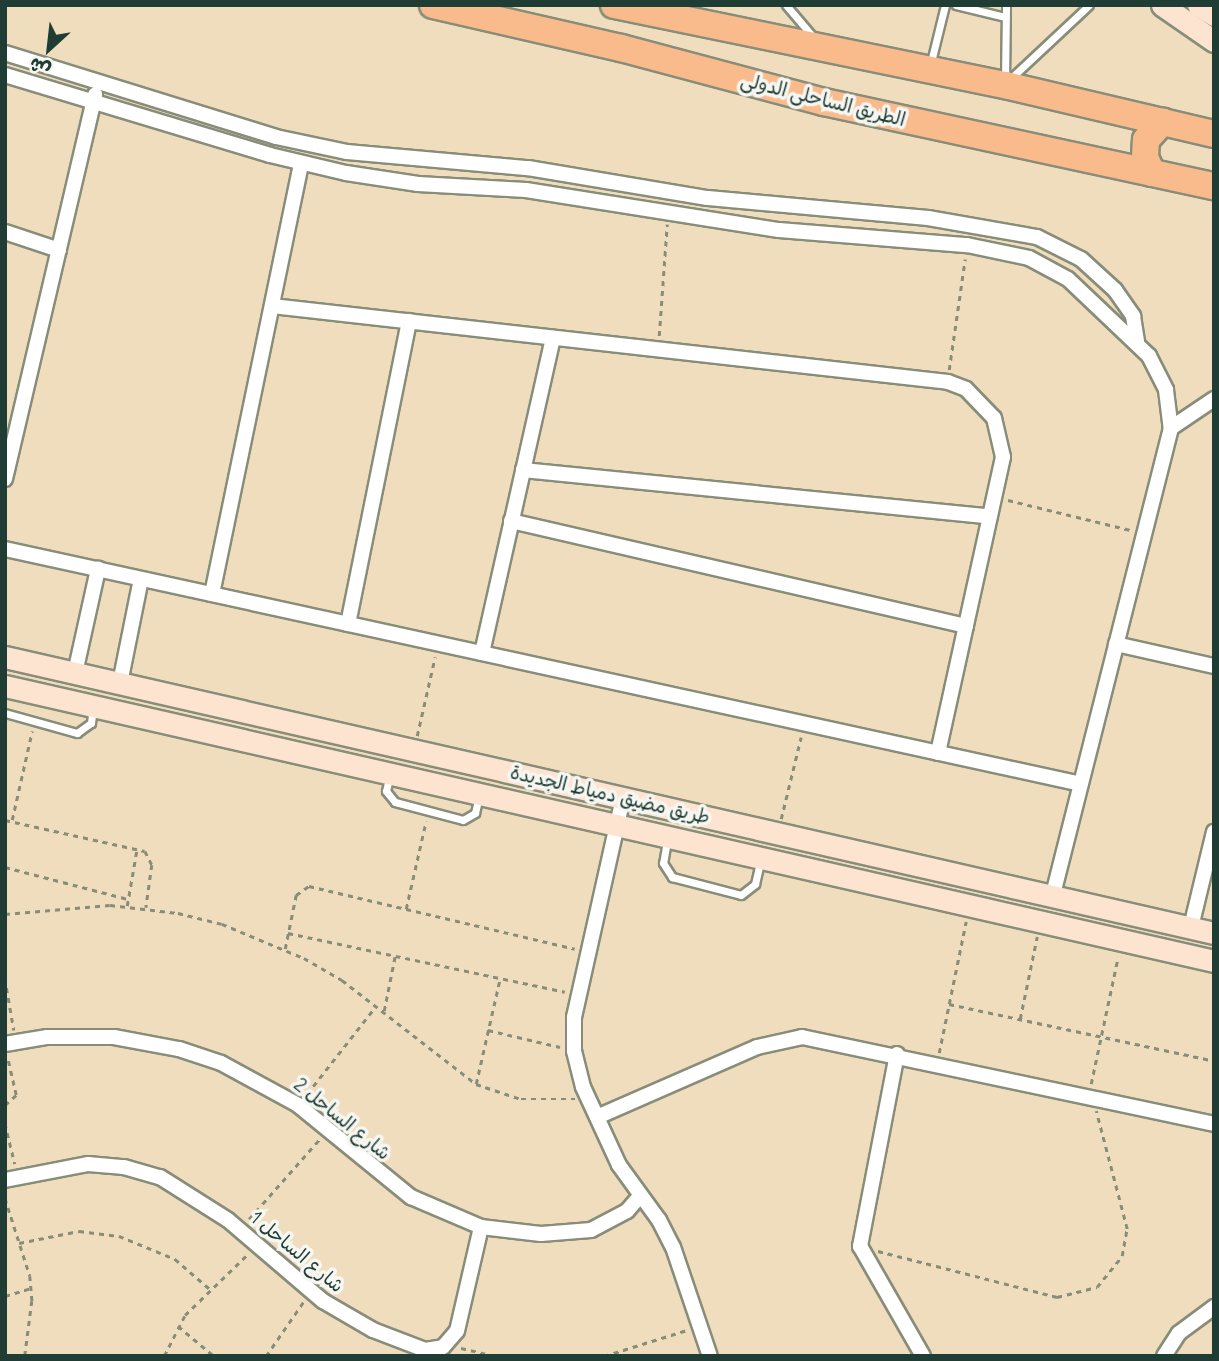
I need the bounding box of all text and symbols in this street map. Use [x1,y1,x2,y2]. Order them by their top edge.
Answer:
north arrow [14,14,84,84]
text: ش [25,52,54,83]
street label: الطريق الساحلى الدولى [738,69,908,131]
street label: طريق مضيق دمياط الجديدة [508,761,712,829]
street label: شارع الساحل 2 [289,1073,395,1165]
street label: شارع الساحل 1 [246,1206,348,1298]

